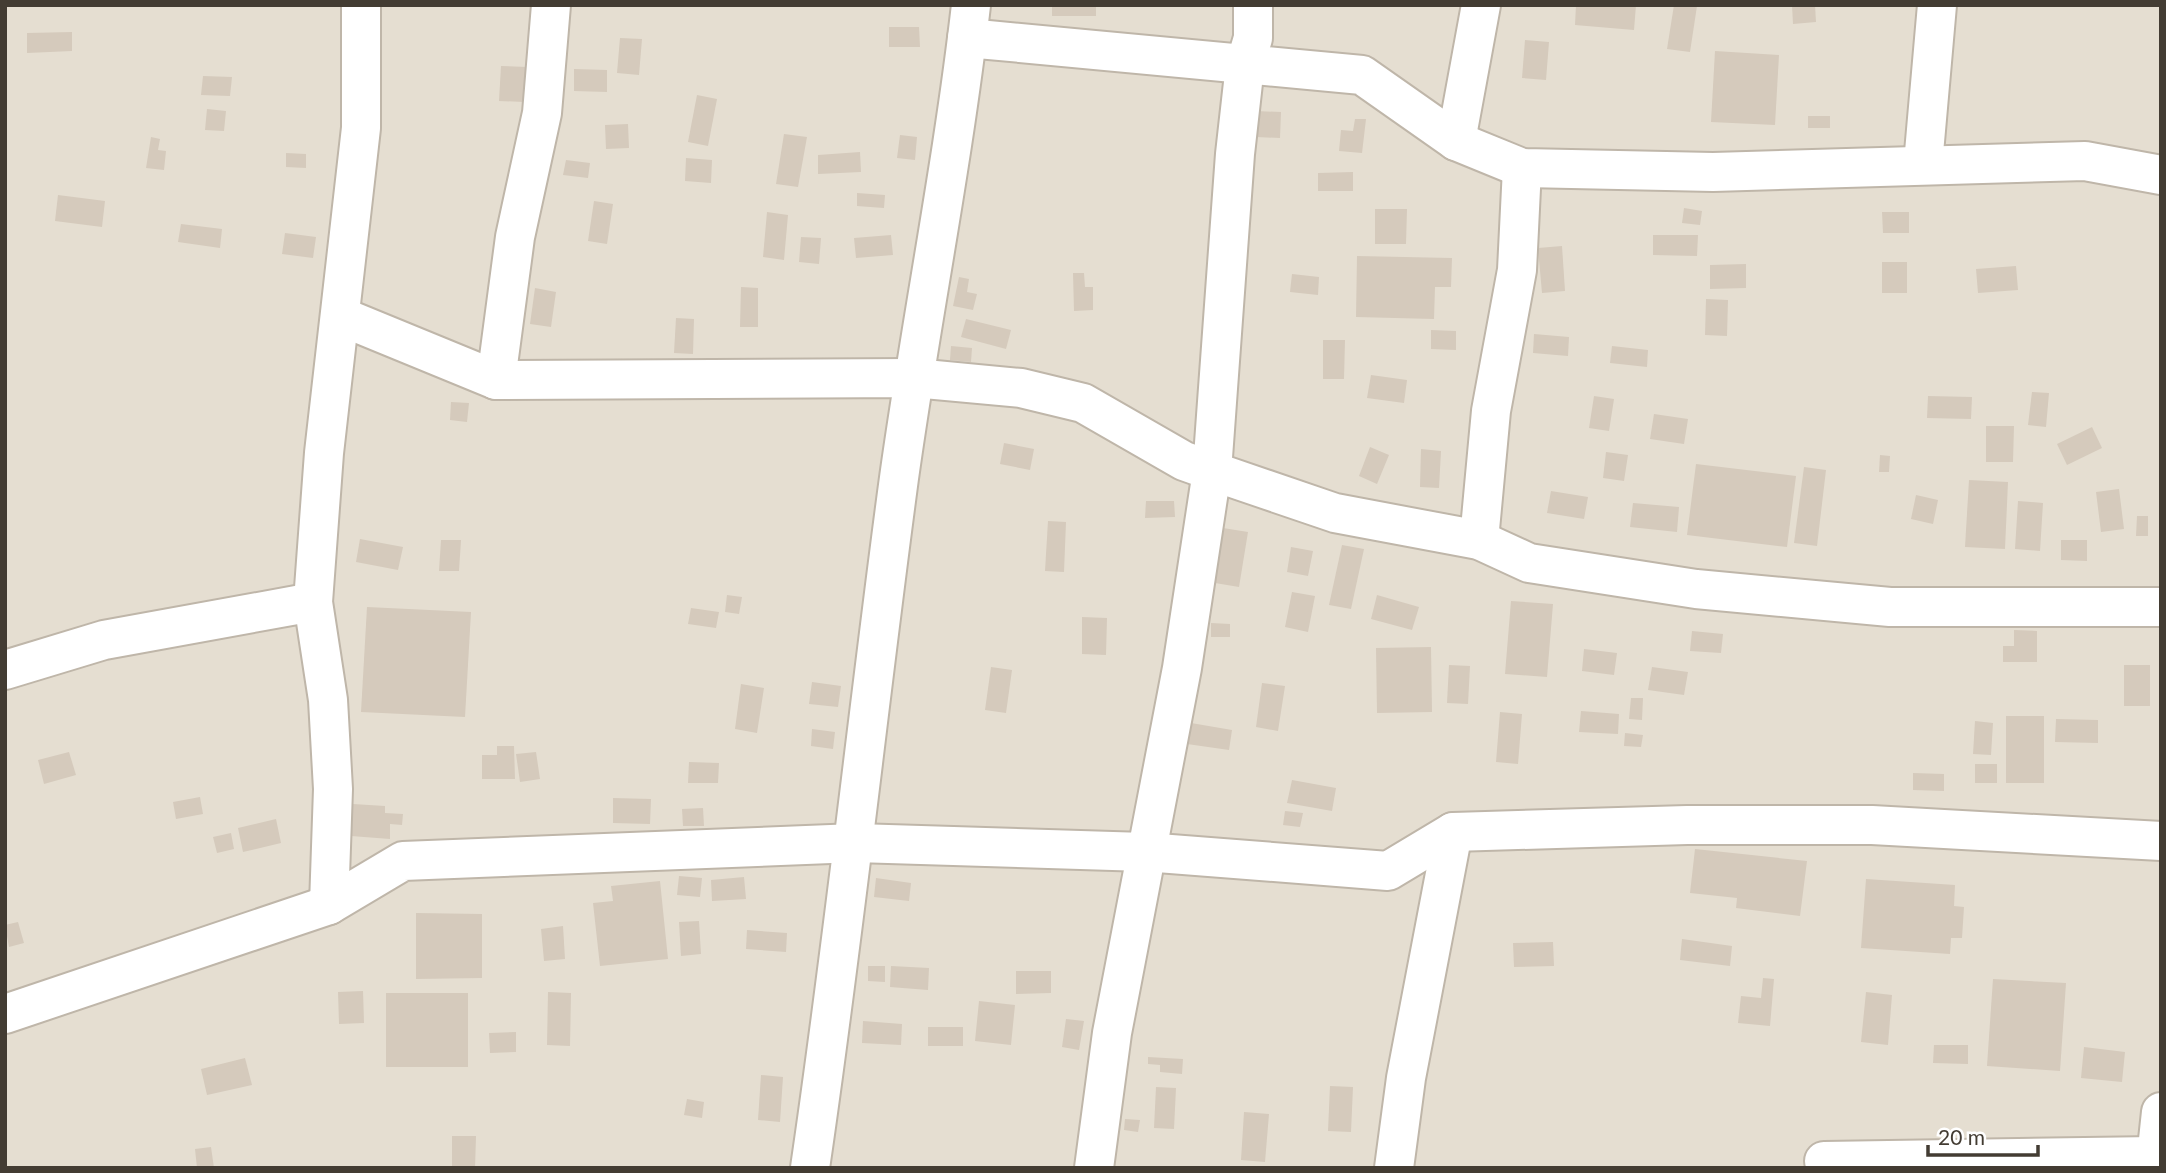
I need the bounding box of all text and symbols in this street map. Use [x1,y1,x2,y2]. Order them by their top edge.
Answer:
scale bar [1928,1114,2038,1158]
text: 20 m [1938,1124,1985,1149]

